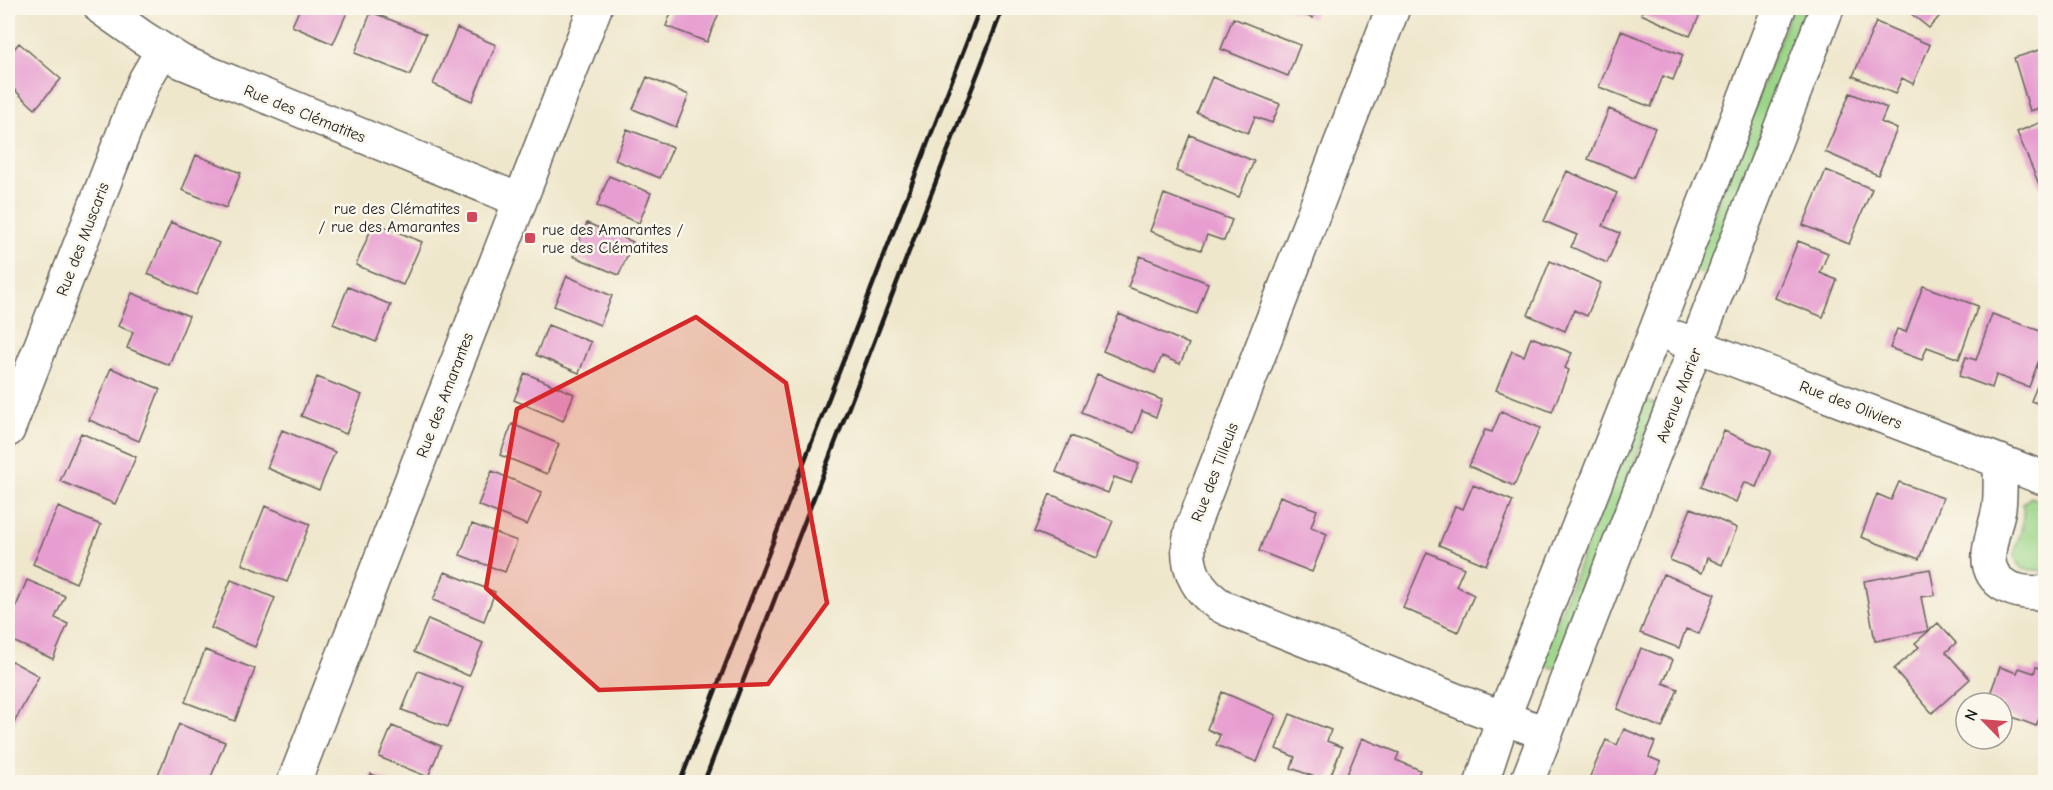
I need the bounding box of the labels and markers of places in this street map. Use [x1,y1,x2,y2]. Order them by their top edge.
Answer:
place label: rue des Clématites / rue des Amarantes [319,200,460,236]
marker: rue des Clématites / rue des Amarantes [465,210,479,224]
place label: rue des Amarantes / rue des Clématites [542,221,683,257]
marker: rue des Amarantes / rue des Clématites [523,231,537,245]

